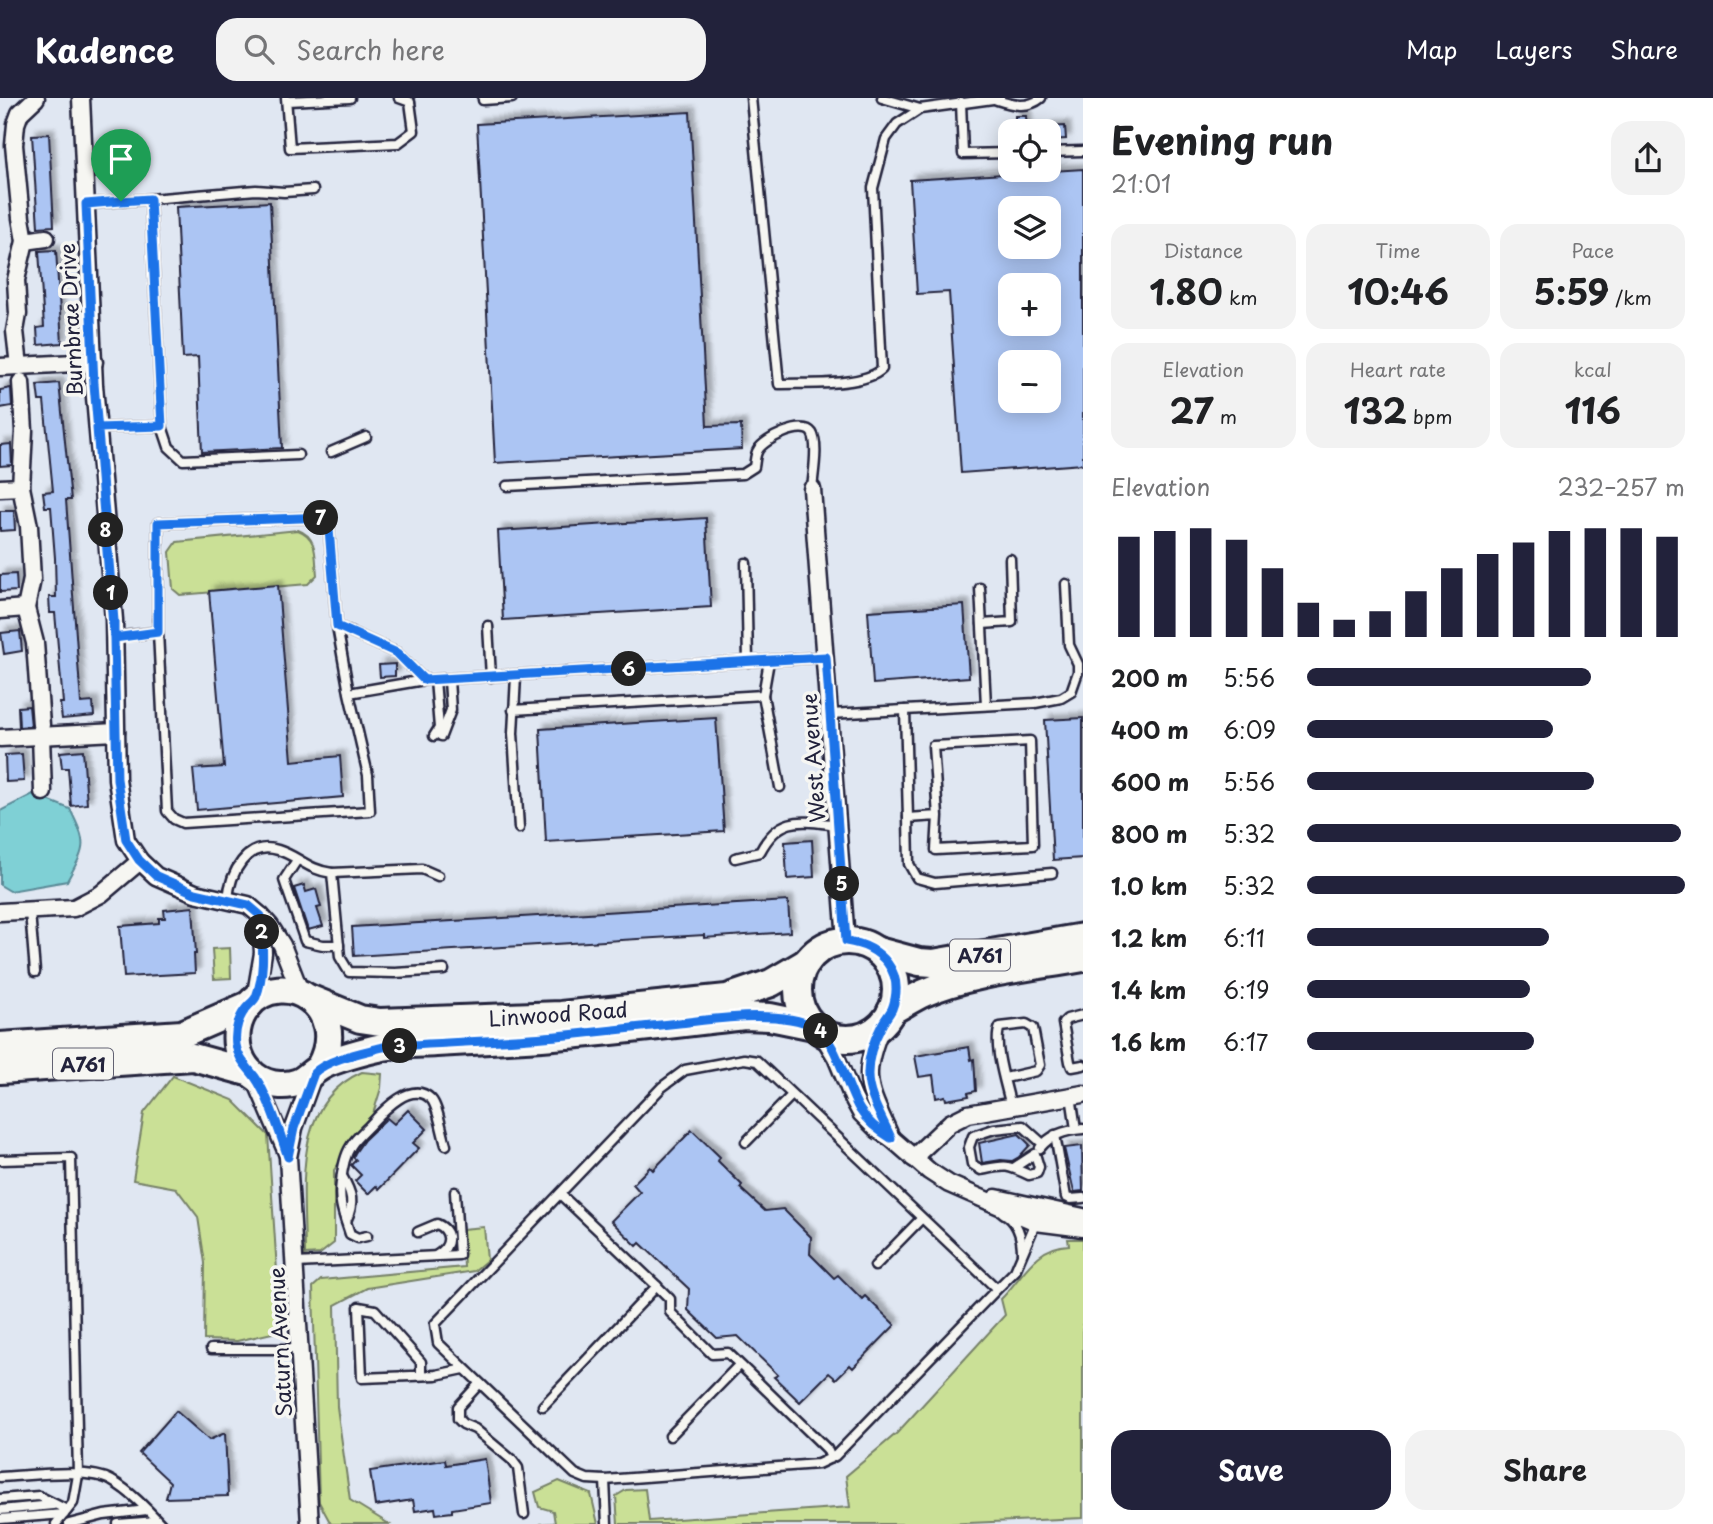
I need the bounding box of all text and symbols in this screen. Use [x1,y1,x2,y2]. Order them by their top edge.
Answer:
search box [216,18,706,81]
text: Kadence [35,24,174,74]
icon: search [240,30,278,68]
text: Search here [296,30,445,69]
text: Map [1406,31,1457,67]
text: Layers [1495,31,1572,67]
text: Share [1610,31,1678,67]
text: Evening run [1111,111,1333,168]
map controls [998,119,1061,413]
button: locate [998,119,1061,182]
button: share [1611,121,1685,195]
pin [91,129,151,201]
icon: arrive [102,140,140,178]
text: 21:01 [1111,166,1171,201]
button: layers [998,196,1061,259]
text: Distance [1163,236,1243,264]
text: Time [1376,236,1420,264]
text: Pace [1571,236,1614,264]
street label: Burnbrae Drive [50,242,90,398]
text: 1.80 [1149,264,1223,317]
text: 10:46 [1347,264,1449,317]
text: 5:59 [1534,264,1609,317]
button: + [998,273,1061,336]
text: km [1223,283,1257,311]
text: /km [1609,283,1652,311]
button: − [998,350,1061,413]
text: Elevation [1162,355,1244,383]
text: Heart rate [1350,355,1446,383]
text: kcal [1574,355,1612,383]
text: 27 [1170,383,1214,436]
text: 132 [1343,383,1407,436]
text: 116 [1564,383,1621,436]
text: m [1214,402,1237,430]
text: bpm [1407,402,1453,430]
text: Elevation [1111,469,1210,504]
text: 232–257 m [1557,469,1685,504]
pin: 7 [304,500,338,536]
text: 7 [315,503,326,531]
pin: 8 [88,512,124,548]
text: 8 [100,515,111,543]
pin: 1 [94,575,128,610]
text: 1 [106,578,115,606]
pin: 6 [612,652,646,686]
text: 6 [622,654,635,682]
text: 200 m [1111,660,1188,695]
text: 5:56 [1223,660,1275,695]
street label: West Avenue [792,692,832,824]
text: 400 m [1111,712,1189,747]
text: 6:09 [1223,712,1276,747]
text: 600 m [1111,764,1189,799]
text: 5:56 [1223,764,1275,799]
text: 800 m [1111,816,1188,851]
text: 5:32 [1223,816,1275,851]
pin: 5 [824,866,860,902]
text: 1.0 km [1111,868,1188,903]
text: 5:32 [1223,868,1275,903]
text: 5 [835,869,848,897]
pin: 2 [244,914,280,950]
text: 2 [255,917,268,945]
text: 1.2 km [1111,920,1187,955]
text: 6:11 [1223,920,1265,955]
road number: A761 [950,940,1010,970]
text: 1.4 km [1111,972,1186,1007]
text: 6:19 [1223,972,1269,1007]
street label: Linwood Road [487,992,629,1034]
pin: 4 [804,1014,838,1048]
text: 4 [814,1016,827,1044]
text: 1.6 km [1111,1024,1186,1059]
text: 6:17 [1223,1024,1268,1059]
pin: 3 [382,1028,418,1063]
text: 3 [393,1031,406,1059]
road number: A761 [53,1048,113,1080]
street label: Saturn Avenue [259,1266,299,1418]
button: Save [1111,1430,1391,1510]
button: Share [1405,1430,1685,1510]

